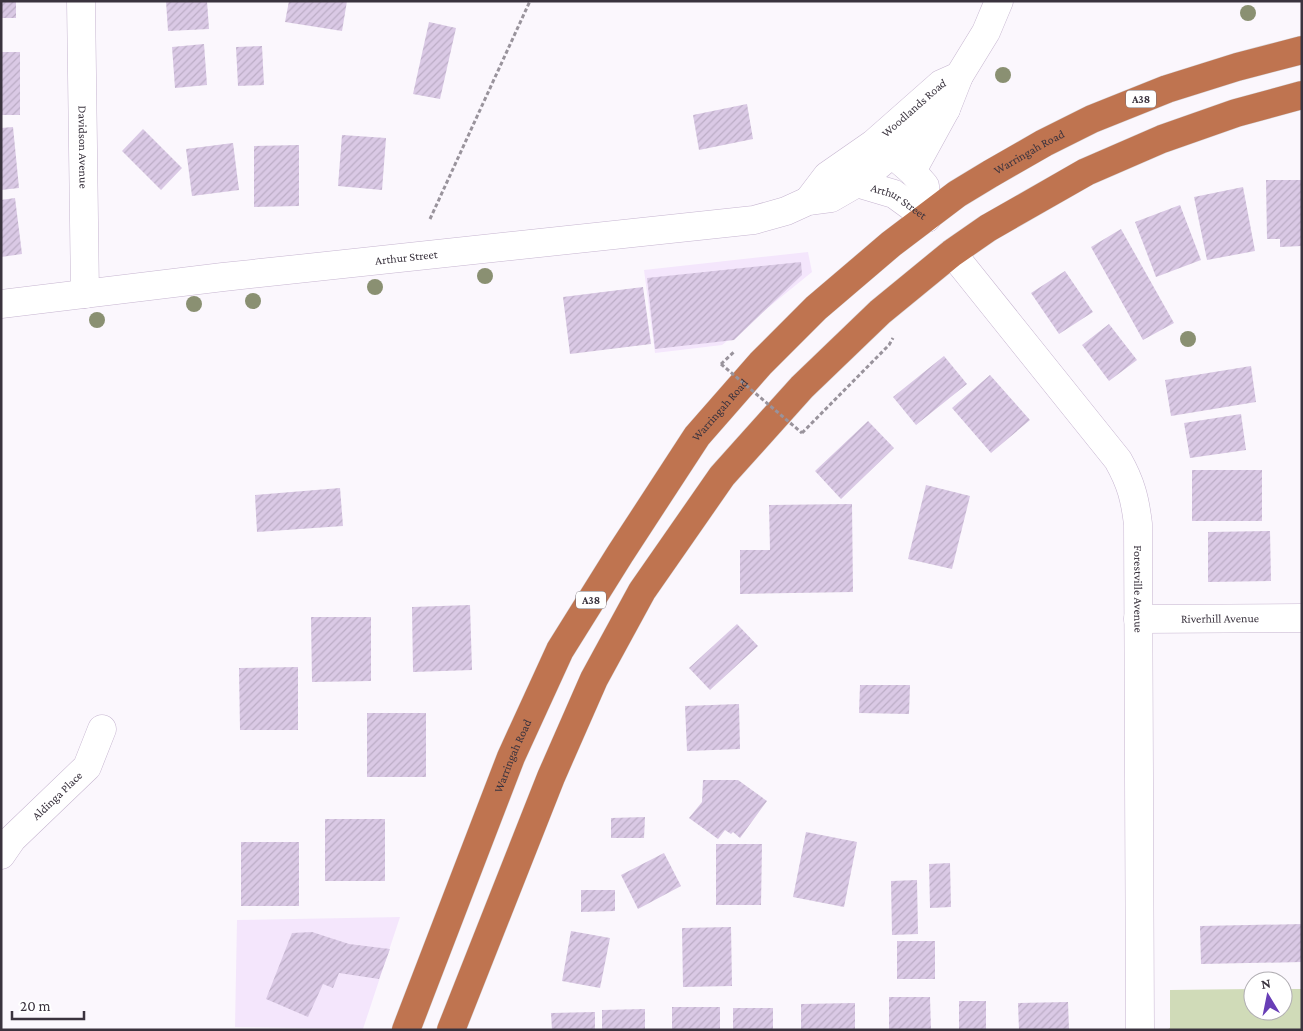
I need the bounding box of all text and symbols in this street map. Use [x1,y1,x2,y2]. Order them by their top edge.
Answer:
street label: Woodlands Road [879,75,949,140]
road number: A38 [1126,90,1156,108]
street label: Davidson Avenue [75,105,91,189]
street label: Warringah Road [991,127,1067,177]
street label: Arthur Street [869,180,930,223]
street label: Arthur Street [374,247,439,268]
street label: Warringah Road [689,375,751,444]
street label: Forestville Avenue [1131,545,1145,633]
road number: A38 [576,592,606,608]
street label: Riverhill Avenue [1181,611,1259,626]
street label: Warringah Road [491,716,535,795]
street label: Aldinga Place [29,768,85,823]
north arrow [1243,971,1293,1021]
text: N [1260,974,1272,992]
scale bar [12,988,85,1020]
text: 20 m [20,998,51,1014]

